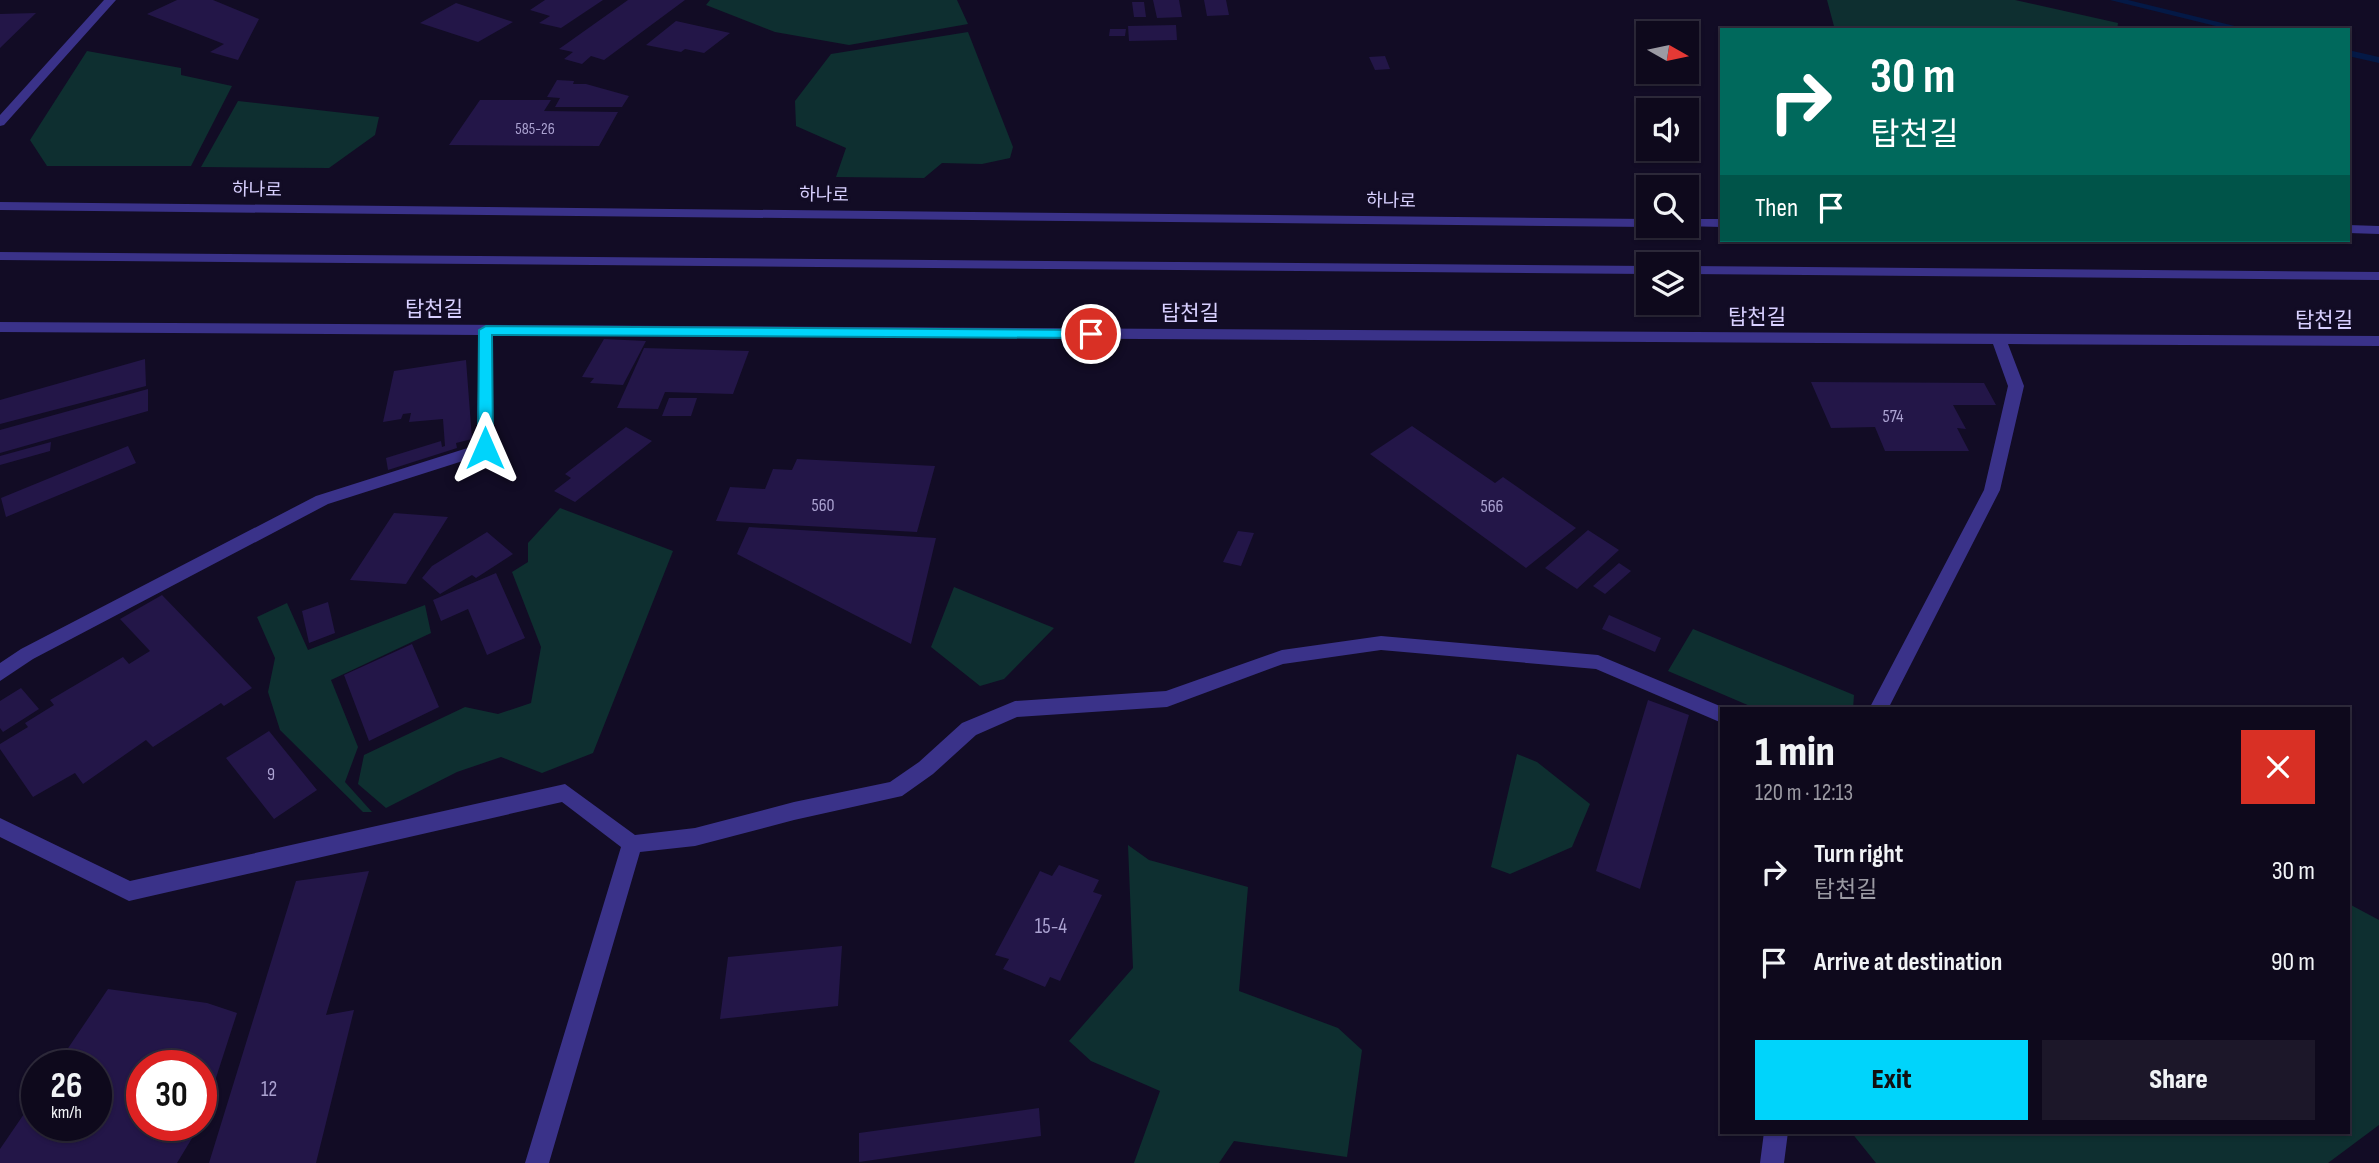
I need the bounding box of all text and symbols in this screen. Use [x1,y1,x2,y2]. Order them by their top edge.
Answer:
north arrow [1636,21,1699,84]
map controls [1636,21,1699,315]
text: 30 m [1870,48,1955,107]
icon: right [1755,56,1846,147]
button: sound [1636,98,1699,161]
text: 탑천길 [1870,116,1958,155]
house number: 585-26 [515,120,555,139]
button: search [1636,175,1699,238]
street label: 하나로 [232,179,282,201]
street label: 하나로 [799,184,849,206]
icon: arrive [1812,189,1850,227]
street label: 하나로 [1366,190,1416,212]
text: Then [1755,193,1798,224]
button: layers [1636,252,1699,315]
street label: 탑천길 [405,297,463,322]
street label: 탑천길 [1161,301,1219,326]
pin [1061,304,1121,364]
street label: 탑천길 [1728,305,1786,330]
street label: 탑천길 [2295,308,2353,333]
icon: arrive [1072,315,1110,353]
house number: 574 [1883,406,1904,427]
position arrow [448,411,522,485]
house number: 560 [811,495,835,516]
house number: 566 [1481,496,1504,517]
text: 1 min [1755,727,1835,778]
button: close [2241,730,2315,804]
house number: 9 [267,764,275,785]
text: 120 m · 12:13 [1755,779,1853,807]
text: Turn right [1814,839,1903,870]
icon: right [1755,853,1793,891]
text: 30 m [2272,856,2315,887]
text: 탑천길 [1814,876,1877,904]
house number: 15-4 [1035,914,1067,939]
icon: arrive [1755,944,1793,982]
text: Arrive at destination [1814,947,2002,978]
text: 90 m [2271,947,2315,978]
button: Exit [1755,1040,2028,1120]
button: Share [2042,1040,2315,1120]
speed limit sign: 30 [126,1050,217,1141]
text: 26 [51,1065,82,1108]
house number: 12 [261,1077,277,1102]
text: km/h [51,1102,82,1123]

